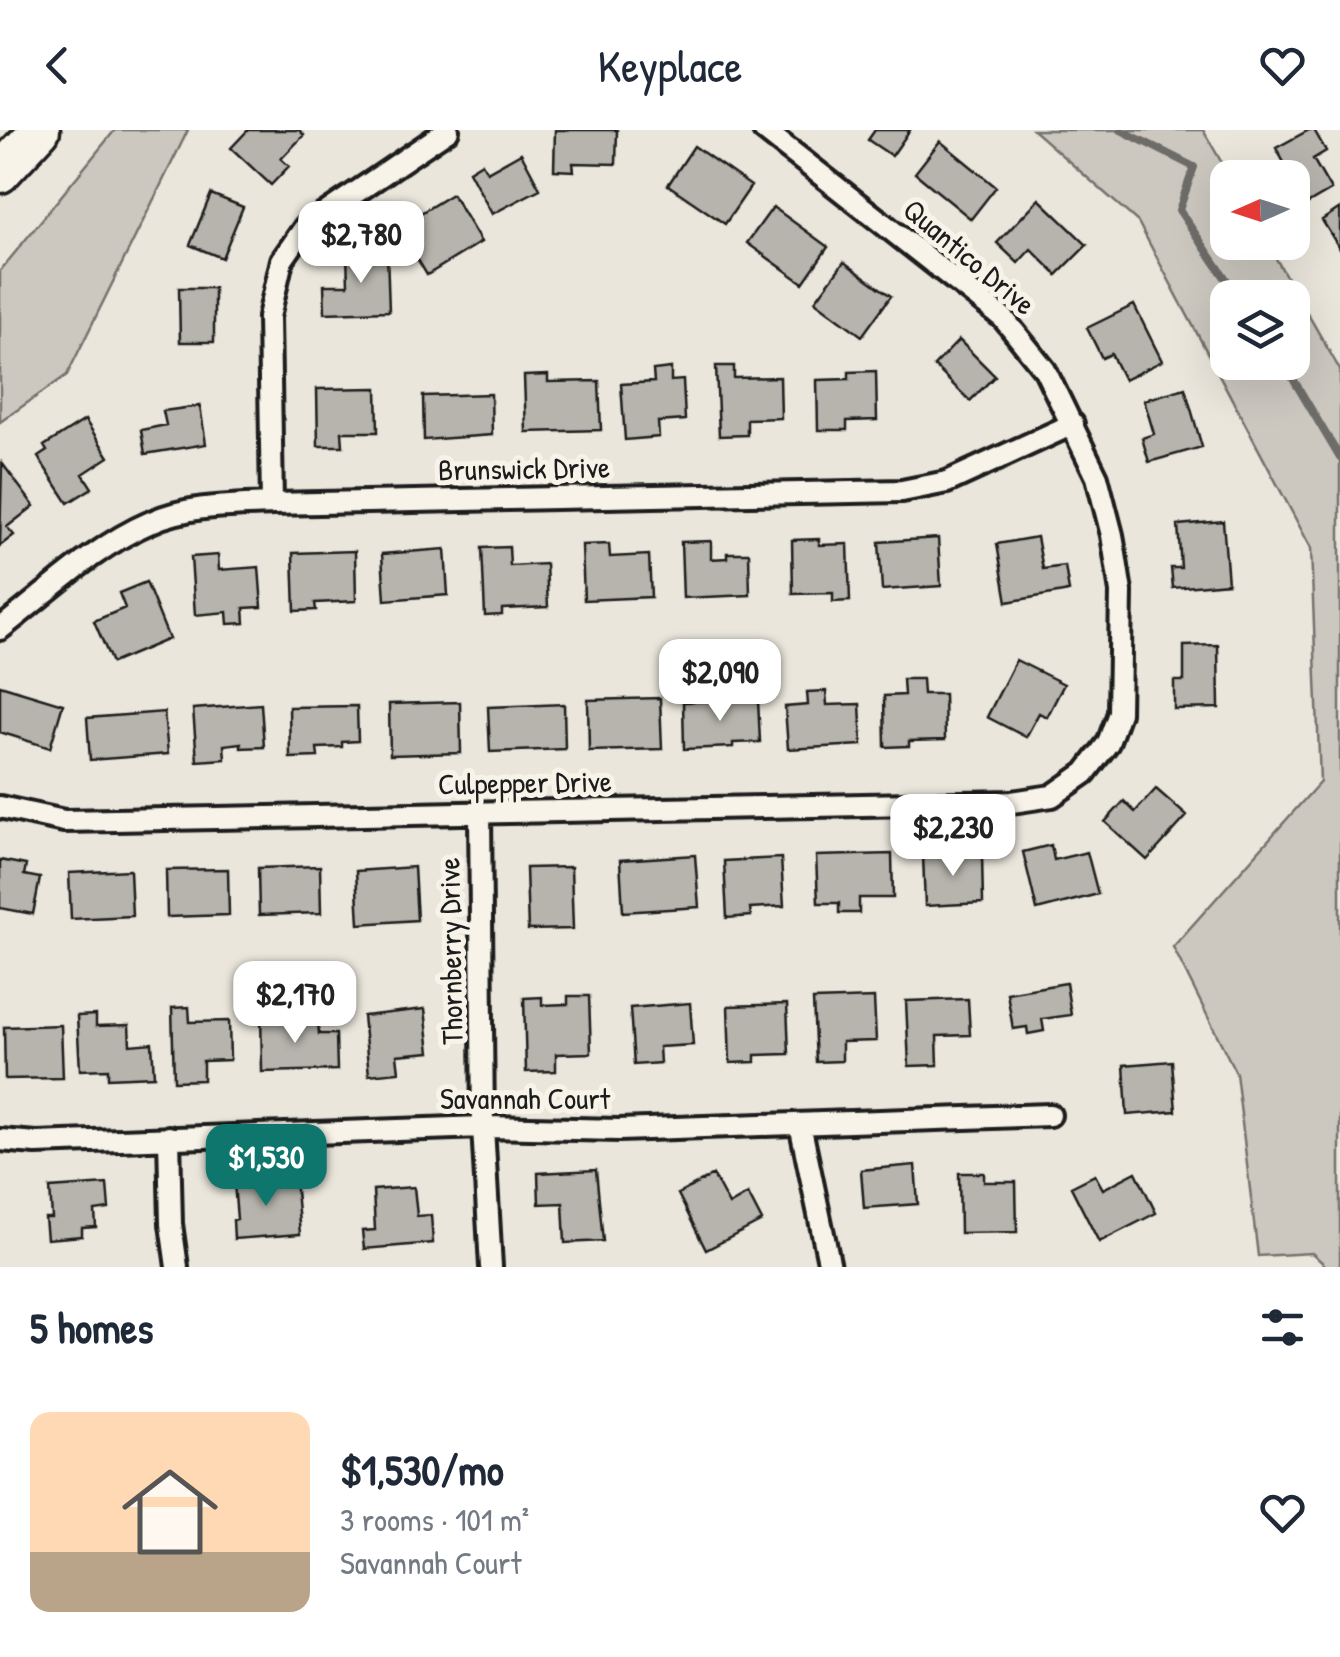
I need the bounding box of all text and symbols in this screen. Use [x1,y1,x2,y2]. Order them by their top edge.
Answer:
text: Keyplace [598,35,742,96]
icon: back [30,38,85,93]
icon: heart [1255,38,1310,93]
north arrow [1210,160,1310,260]
map controls [1210,160,1310,380]
street label: Quantico Drive [895,189,1044,323]
pin: $2,780 [280,201,442,286]
text: $2,780 [320,212,402,255]
button: layers [1210,280,1310,380]
street label: Brunswick Drive [438,447,610,489]
pin: $2,090 [639,639,801,724]
text: $2,090 [681,650,759,693]
street label: Culpepper Drive [438,760,612,804]
pin: $2,230 [872,794,1034,879]
text: $2,230 [912,805,994,848]
street label: Thornberry Drive [428,857,472,1045]
pin: $2,170 [214,961,376,1046]
text: $2,170 [255,972,335,1015]
street label: Savannah Court [440,1078,611,1118]
pin: $1,530 [185,1124,347,1209]
text: $1,530 [228,1135,304,1178]
text: 5 homes [30,1299,153,1356]
icon: filters [1255,1300,1310,1355]
text: $1,530/mo [340,1441,504,1498]
icon: home [110,1452,230,1572]
icon: heart [1255,1485,1310,1540]
text: 3 rooms · 101 m² [340,1498,529,1541]
text: Savannah Court [340,1541,521,1584]

